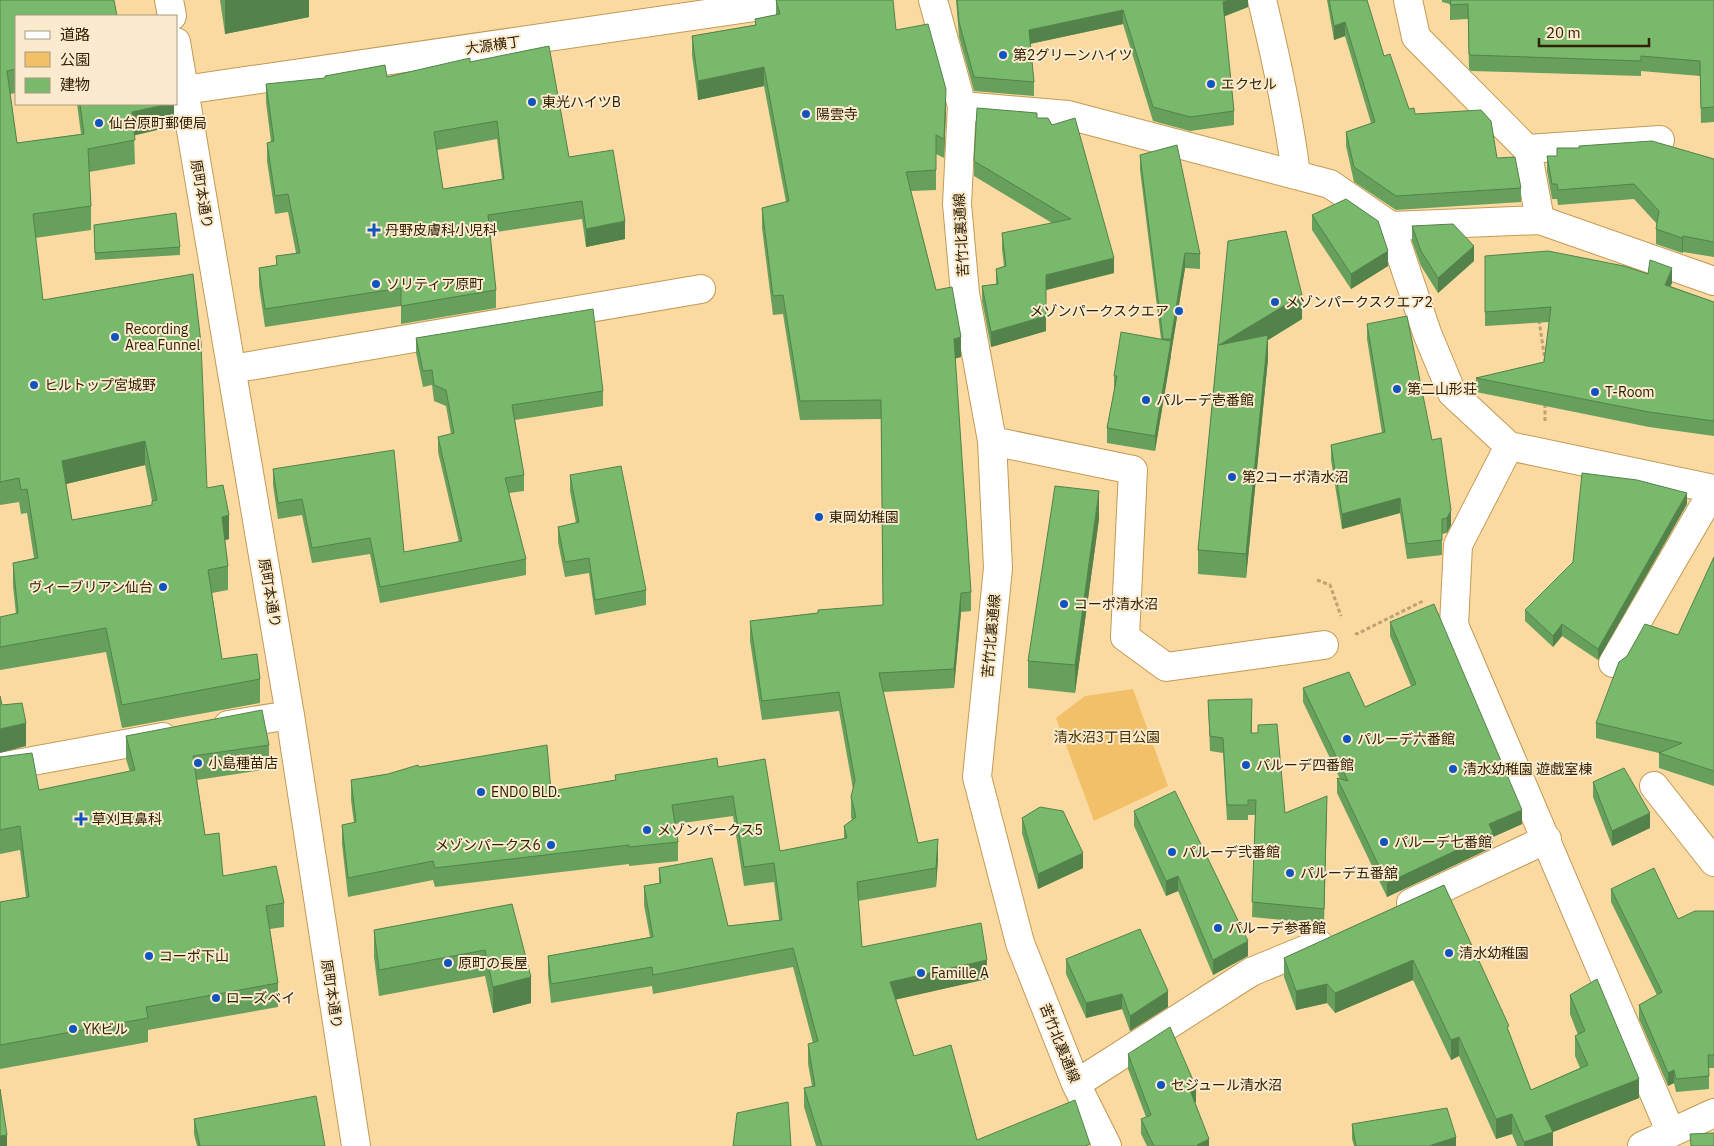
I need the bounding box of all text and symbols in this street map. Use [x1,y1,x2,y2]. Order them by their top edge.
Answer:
legend [15,15,178,105]
scale bar [1539,15,1649,47]
text: 20 m [1546,23,1581,42]
text: 道路 [60,25,90,44]
street label: 大源横丁 [464,32,522,58]
place label: 第2グリーンハイツ [1013,46,1132,64]
marker: 第2グリーンハイツ [997,49,1009,61]
text: 公園 [60,50,90,69]
text: 建物 [60,75,90,94]
place label: エクセル [1221,75,1277,93]
marker: エクセル [1205,78,1217,90]
place label: 東光ハイツB [542,93,621,111]
marker: 東光ハイツB [526,96,538,108]
place label: 陽雲寺 [816,105,858,123]
marker: 陽雲寺 [800,108,812,120]
place label: 仙台原町郵便局 [109,114,207,132]
marker: 仙台原町郵便局 [93,117,105,129]
street label: 原町本通り [187,158,217,230]
street label: 苦竹北裏通線 [950,193,972,277]
place label: 丹野皮膚科小児科 [385,221,497,239]
marker: 丹野皮膚科小児科 [367,223,381,237]
place label: ソリティア原町 [386,275,483,293]
marker: ソリティア原町 [370,278,382,290]
place label: メゾンパークスクエア2 [1285,293,1433,311]
marker: メゾンパークスクエア2 [1269,296,1281,308]
place label: メゾンパークスクエア [1029,302,1169,320]
marker: メゾンパークスクエア [1173,305,1185,317]
place label: Recording Area Funnel [125,320,201,354]
marker: Recording Area Funnel [109,331,121,343]
place label: ヒルトップ宮城野 [44,376,156,394]
marker: ヒルトップ宮城野 [28,379,40,391]
place label: 第二山形荘 [1407,380,1477,398]
marker: 第二山形荘 [1391,383,1403,395]
place label: T-Room [1605,383,1655,401]
marker: T-Room [1589,386,1601,398]
place label: パルーデ壱番館 [1156,391,1254,409]
marker: パルーデ壱番館 [1140,394,1152,406]
place label: 第2コーポ清水沼 [1242,468,1348,486]
marker: 第2コーポ清水沼 [1226,471,1238,483]
place label: 東岡幼稚園 [829,508,899,526]
marker: 東岡幼稚園 [813,511,825,523]
street label: 原町本通り [255,557,285,629]
place label: ヴィーブリアン仙台 [28,578,153,596]
marker: ヴィーブリアン仙台 [157,581,169,593]
street label: 苦竹北裏通線 [978,593,1004,679]
place label: コーポ清水沼 [1074,595,1158,613]
marker: コーポ清水沼 [1058,598,1070,610]
park label: 清水沼3丁目公園 [1054,728,1160,746]
place label: パルーデ六番館 [1357,730,1455,748]
marker: パルーデ六番館 [1341,733,1353,745]
place label: 小島種苗店 [208,754,278,772]
place label: パルーデ四番館 [1256,756,1354,774]
marker: 小島種苗店 [192,757,204,769]
marker: パルーデ四番館 [1240,759,1252,771]
place label: 清水幼稚園 遊戯室棟 [1463,760,1592,778]
marker: 清水幼稚園 遊戯室棟 [1447,763,1459,775]
place label: ENDO BLD. [491,783,561,801]
marker: ENDO BLD. [475,786,487,798]
place label: 草刈耳鼻科 [92,810,162,828]
marker: 草刈耳鼻科 [74,812,88,826]
place label: メゾンパークス5 [657,821,763,839]
marker: メゾンパークス5 [641,824,653,836]
place label: パルーデ七番館 [1394,833,1492,851]
place label: メゾンパークス6 [435,836,541,854]
marker: パルーデ七番館 [1378,836,1390,848]
marker: メゾンパークス6 [545,839,557,851]
place label: パルーデ弐番館 [1182,843,1280,861]
marker: パルーデ弐番館 [1166,846,1178,858]
place label: パルーデ五番舘 [1300,864,1398,882]
marker: パルーデ五番舘 [1284,867,1296,879]
place label: パルーデ参番館 [1228,919,1326,937]
marker: パルーデ参番館 [1212,922,1224,934]
place label: 清水幼稚園 [1459,944,1529,962]
place label: コーポ下山 [159,947,229,965]
marker: 清水幼稚園 [1443,947,1455,959]
marker: コーポ下山 [143,950,155,962]
place label: 原町の長屋 [458,954,528,972]
marker: 原町の長屋 [442,957,454,969]
street label: 原町本通り [318,958,346,1030]
place label: Famille A [931,964,989,982]
marker: Famille A [915,967,927,979]
place label: ローズベイ [226,989,295,1007]
marker: ローズベイ [210,992,222,1004]
street label: 苦竹北裏通線 [1036,1001,1084,1085]
place label: YKビル [83,1020,128,1038]
marker: YKビル [67,1023,79,1035]
place label: セジュール清水沼 [1171,1076,1282,1094]
marker: セジュール清水沼 [1155,1079,1167,1091]

